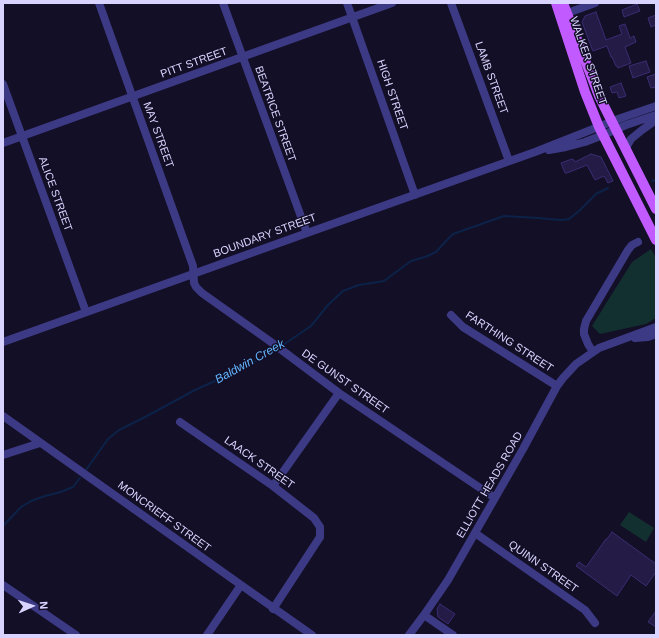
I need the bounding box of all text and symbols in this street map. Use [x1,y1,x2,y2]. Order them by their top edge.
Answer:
street label: WALKER STREET [567,15,609,107]
street label: LAMB STREET [472,40,510,116]
street label: PITT STREET [159,45,229,81]
street label: HIGH STREET [374,58,410,132]
street label: BEATRICE STREET [252,64,298,164]
street label: MAY STREET [140,100,176,170]
street label: ALICE STREET [35,155,75,233]
street label: BOUNDARY STREET [212,211,318,261]
street label: FARTHING STREET [463,309,555,375]
water label: Baldwin Creek [213,337,287,387]
street label: DE GUNST STREET [299,347,391,417]
street label: ELLIOTT HEADS ROAD [454,430,526,540]
street label: LAACK STREET [221,434,297,492]
street label: MONCRIEFF STREET [115,479,213,555]
street label: QUINN STREET [506,538,580,596]
north arrow [12,586,52,626]
text: N [38,601,50,610]

